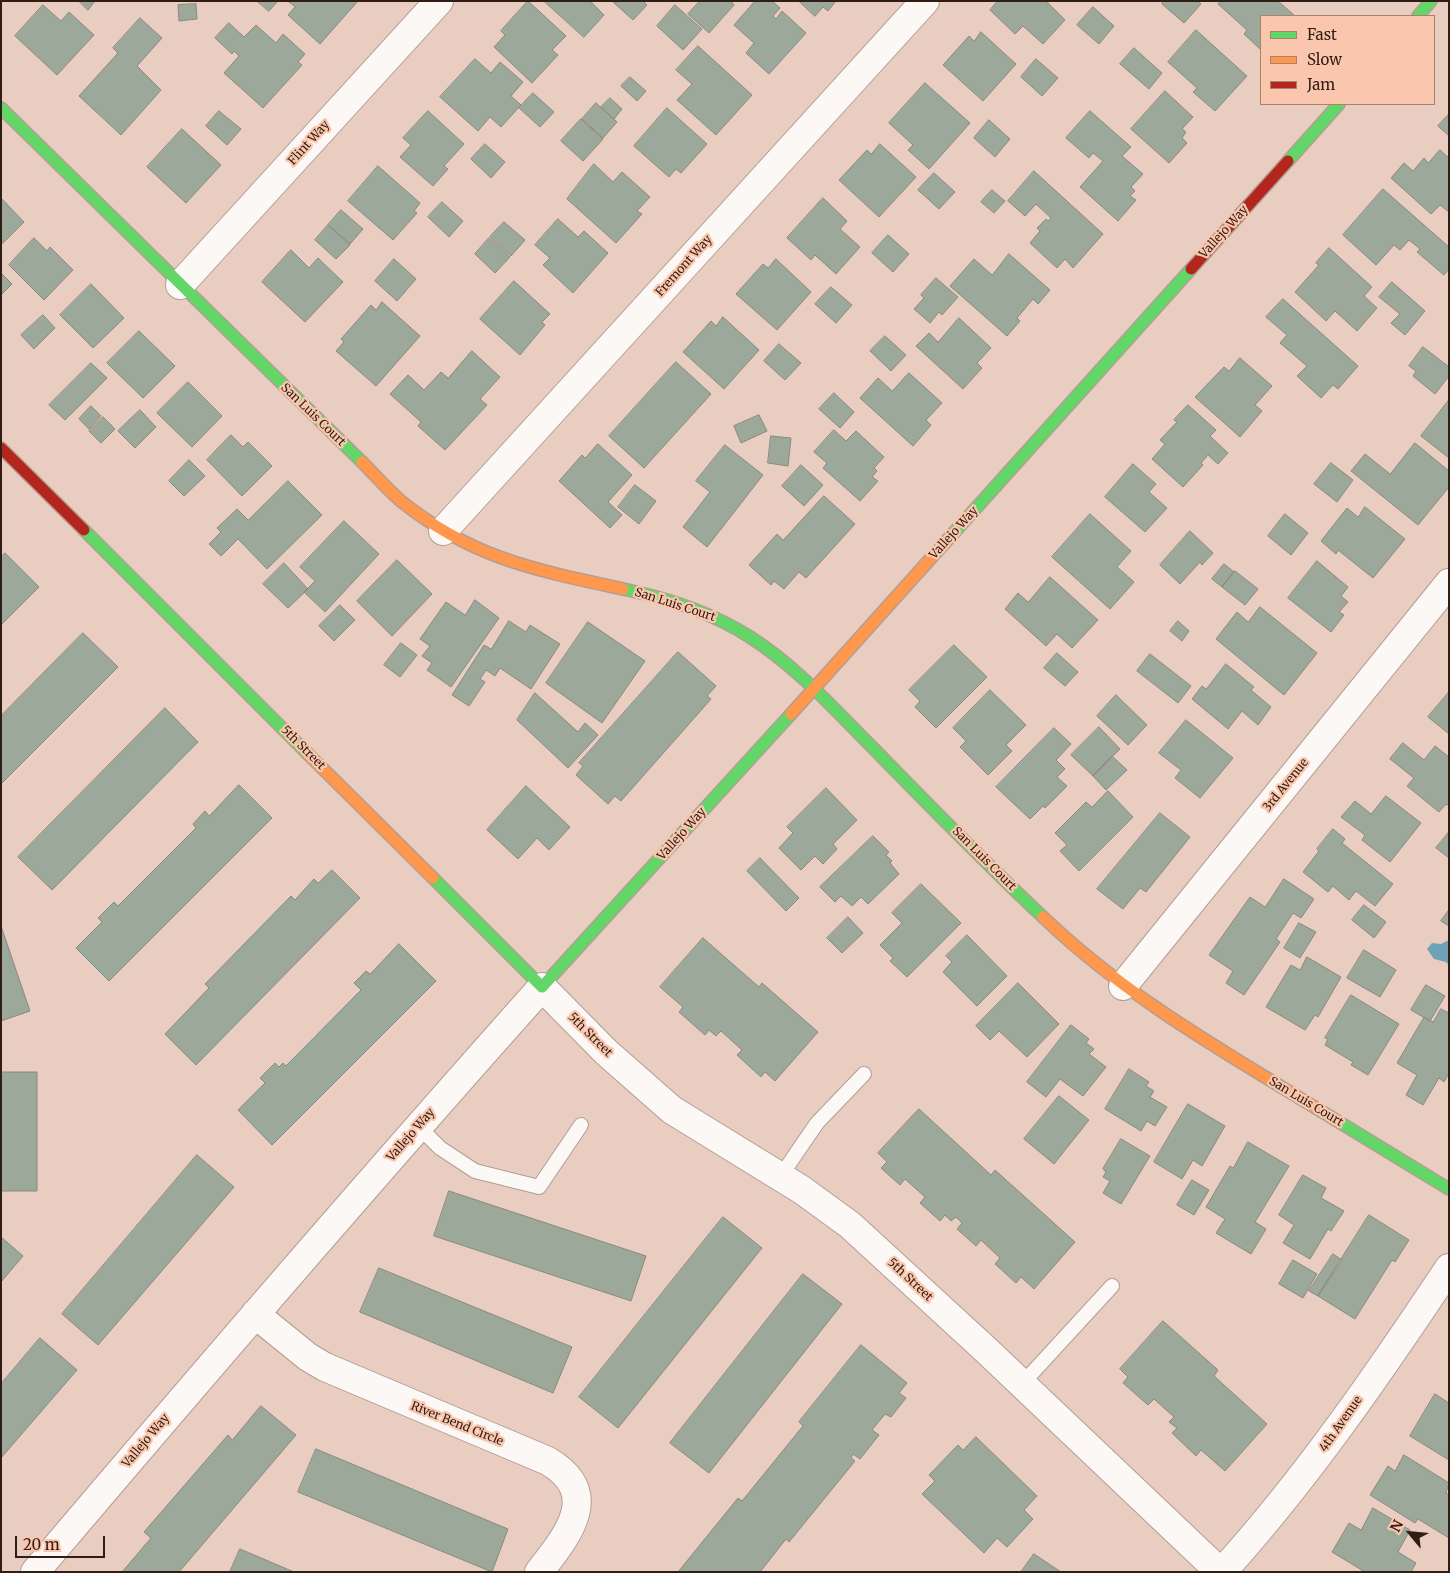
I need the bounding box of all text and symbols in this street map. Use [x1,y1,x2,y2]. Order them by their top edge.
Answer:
legend [1260,15,1435,105]
text: Fast [1307,25,1337,44]
text: Slow [1307,50,1342,69]
text: Jam [1307,75,1335,94]
street label: Flint Way [285,118,333,168]
street label: Vallejo Way [1197,203,1251,261]
street label: Fremont Way [653,232,715,300]
street label: San Luis Court [278,381,348,449]
street label: Vallejo Way [927,504,981,562]
street label: San Luis Court [633,585,717,625]
street label: 5th Street [278,723,328,773]
street label: 3rd Avenue [1260,756,1312,814]
street label: Vallejo Way [655,805,709,863]
street label: San Luis Court [949,824,1019,894]
street label: 5th Street [565,1010,615,1060]
street label: San Luis Court [1266,1074,1346,1130]
street label: Vallejo Way [384,1105,438,1165]
street label: 5th Street [884,1256,936,1304]
street label: 4th Avenue [1317,1393,1365,1455]
street label: River Bend Circle [409,1399,505,1449]
street label: Vallejo Way [119,1411,173,1471]
north arrow [1385,1508,1435,1558]
text: N [1386,1517,1407,1535]
scale bar [18,1526,108,1558]
text: 20 m [23,1535,60,1554]

